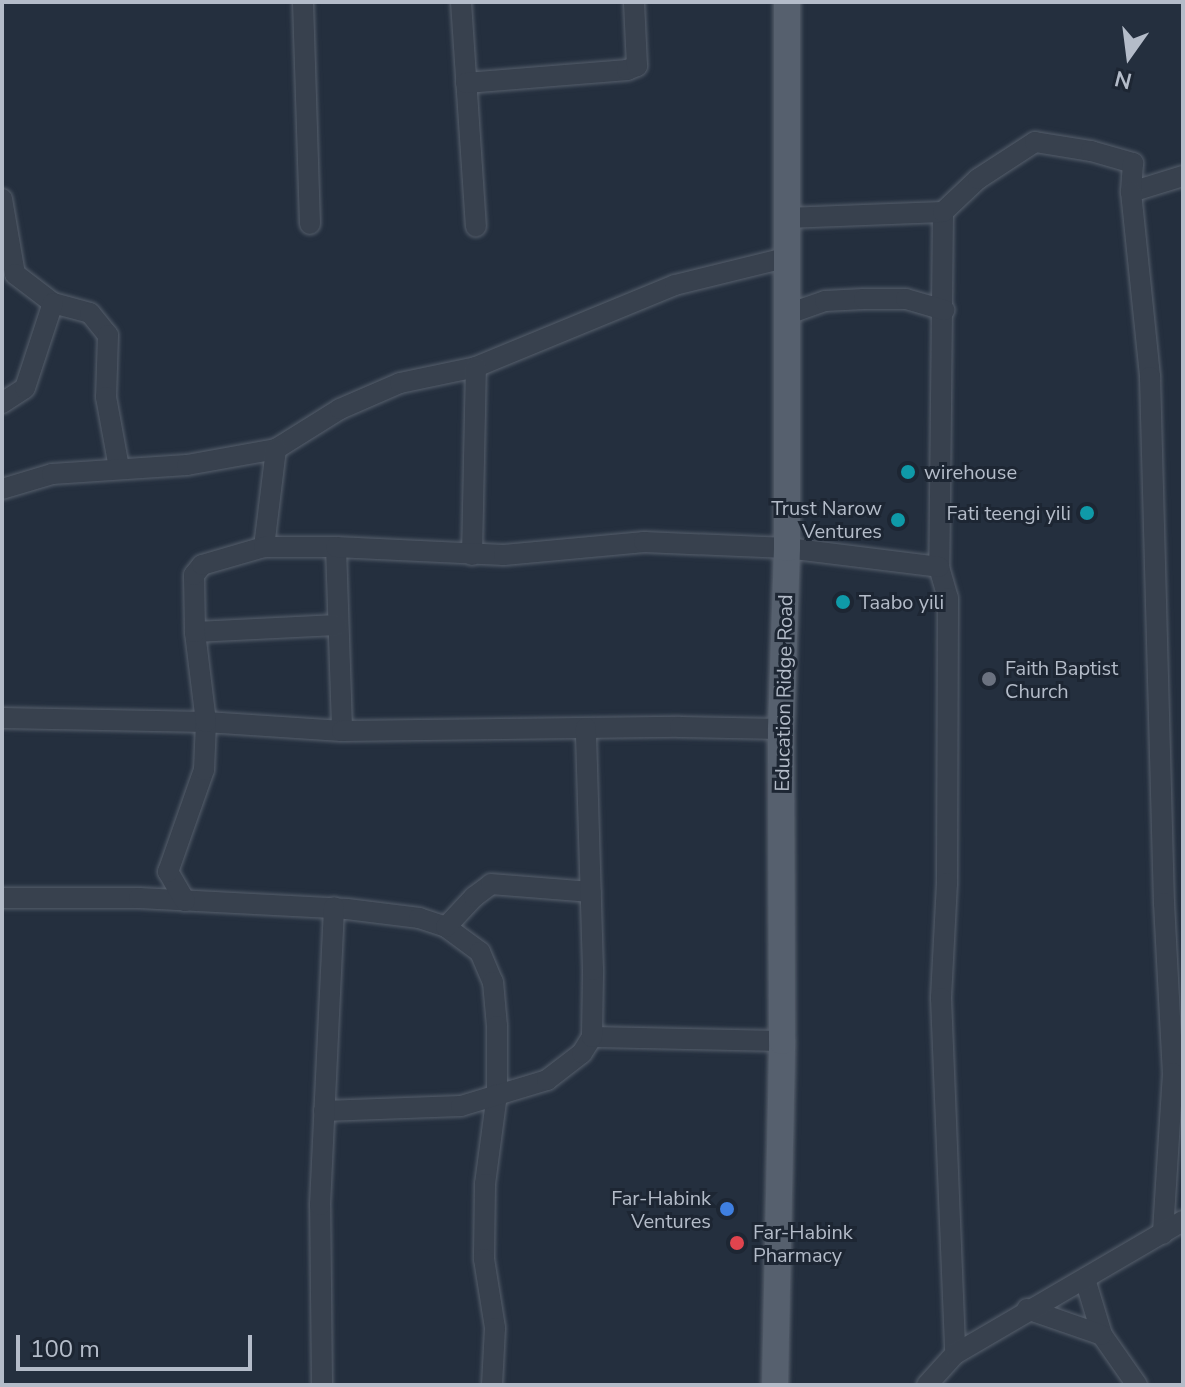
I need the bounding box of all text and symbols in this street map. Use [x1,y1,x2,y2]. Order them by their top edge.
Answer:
north arrow [1089,16,1169,96]
text: N [1112,63,1135,96]
place label: wirehouse [924,460,1017,484]
marker: wirehouse [899,463,917,481]
place label: Trust Narow Ventures [771,496,882,543]
place label: Fati teengi yili [947,501,1071,525]
marker: Fati teengi yili [1078,504,1096,522]
marker: Trust Narow Ventures [889,511,907,529]
place label: Taabo yili [859,590,944,614]
marker: Taabo yili [834,593,852,611]
street label: Education Ridge Road [770,594,798,792]
place label: Faith Baptist Church [1005,656,1118,703]
marker: Faith Baptist Church [980,670,998,688]
place label: Far-Habink Ventures [611,1186,711,1233]
marker: Far-Habink Ventures [718,1200,736,1218]
place label: Far-Habink Pharmacy [753,1220,853,1267]
marker: Far-Habink Pharmacy [728,1234,746,1252]
scale bar [20,1319,256,1369]
text: 100 m [30,1333,100,1365]

